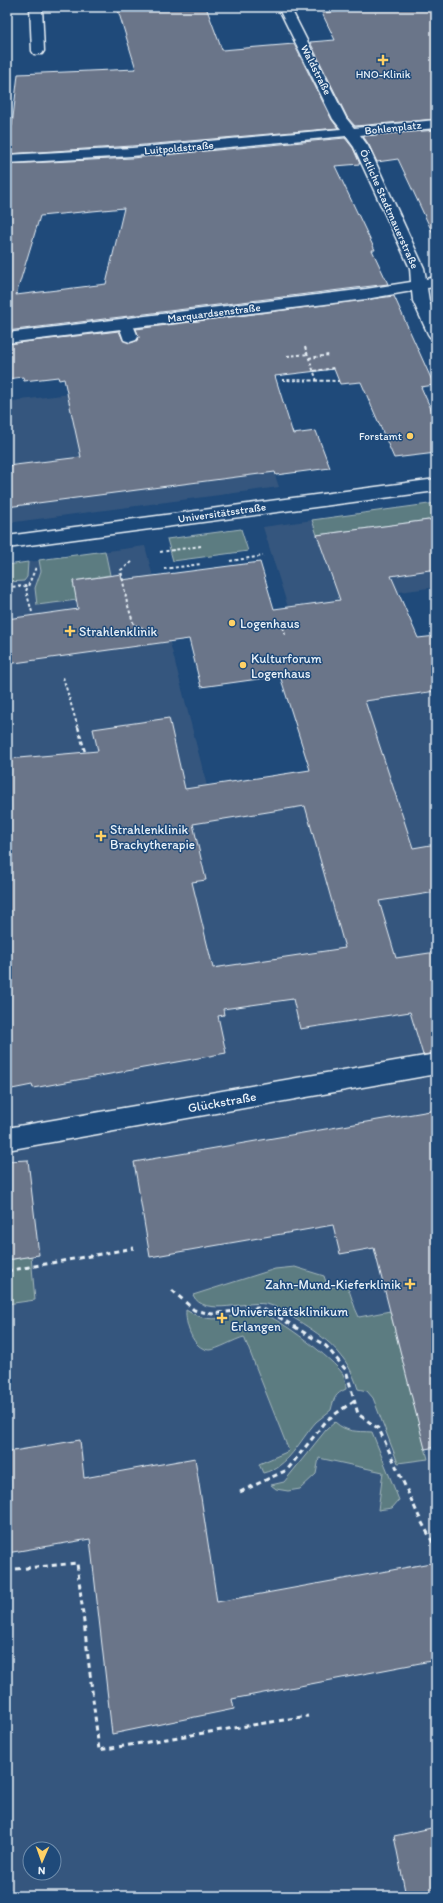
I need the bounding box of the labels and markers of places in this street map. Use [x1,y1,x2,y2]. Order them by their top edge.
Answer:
marker: HNO-Klinik [377,54,389,66]
place label: HNO-Klinik [356,68,411,81]
place label: Forstamt [359,430,402,443]
marker: Forstamt [405,431,415,441]
place label: Logenhaus [240,616,300,631]
marker: Logenhaus [227,618,237,628]
place label: Strahlenklinik [79,624,158,639]
marker: Strahlenklinik [64,625,76,637]
place label: Kulturforum Logenhaus [251,651,322,681]
marker: Kulturforum Logenhaus [238,660,248,670]
place label: Strahlenklinik Brachytherapie [110,822,195,852]
marker: Strahlenklinik Brachytherapie [95,830,107,842]
place label: Zahn-Mund-Kieferklinik [265,1277,401,1292]
marker: Zahn-Mund-Kieferklinik [404,1278,416,1290]
place label: Universitätsklinikum Erlangen [231,1304,348,1334]
marker: Universitätsklinikum Erlangen [216,1312,228,1324]

